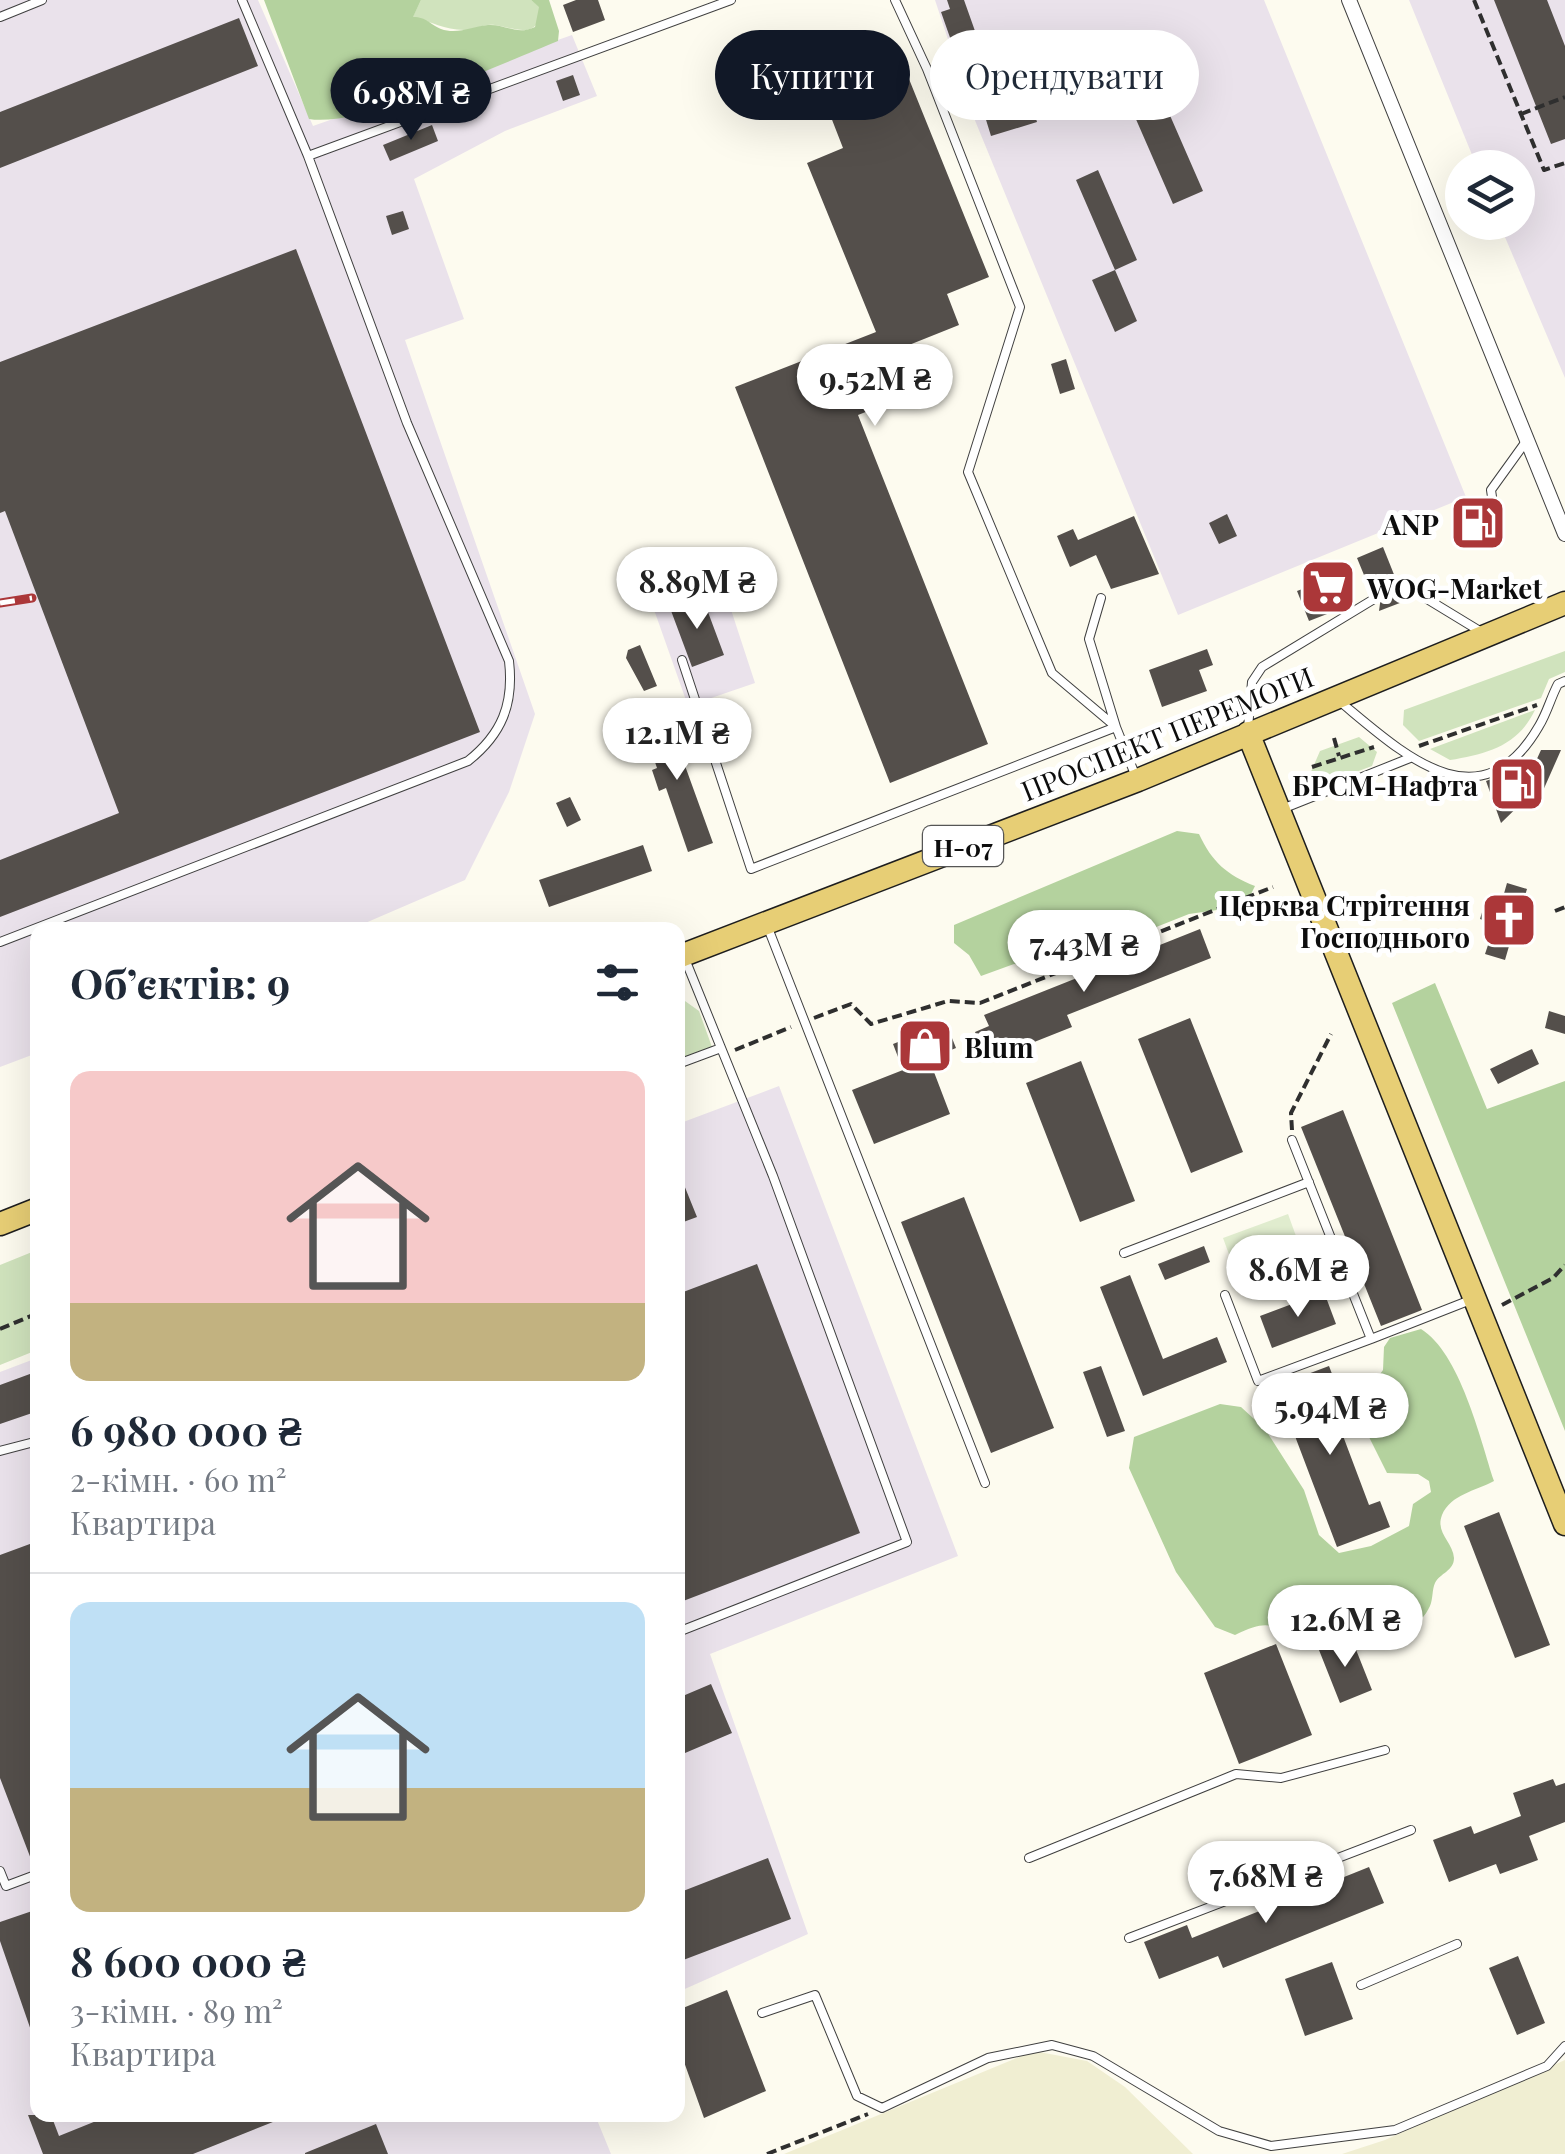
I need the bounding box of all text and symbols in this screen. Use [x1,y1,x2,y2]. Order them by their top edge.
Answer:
chip: Купити [715,30,910,120]
chip: Орендувати [930,30,1199,120]
pin: 6.98M ₴ [319,58,503,143]
text: 6.98M ₴ [353,69,469,112]
map controls [1445,150,1535,240]
button: layers [1445,150,1535,240]
pin: 9.52M ₴ [783,344,967,429]
text: 9.52M ₴ [819,355,931,398]
fuel station icon: ANP [1448,493,1508,553]
place label: ANP [1382,505,1439,542]
pin: 8.89M ₴ [605,547,789,632]
supermarket icon: WOG-Market [1298,557,1358,617]
text: 8.89M ₴ [638,558,756,601]
place label: WOG-Market [1366,569,1542,606]
street label: ПРОСПЕКТ ПЕРЕМОГИ [1015,657,1319,809]
pin: 12.1M ₴ [585,698,769,783]
text: 12.1M ₴ [625,709,729,752]
fuel station icon: БРСМ-Нафта [1487,754,1547,814]
place label: БРСМ-Нафта [1292,766,1478,803]
road number: Н-07 [923,826,1003,866]
place label: Церква Стрітення Господнього [1219,886,1470,955]
church icon: Церква Стрітення Господнього [1479,890,1539,950]
pin: 7.43M ₴ [992,910,1176,995]
text: 7.43M ₴ [1030,921,1138,964]
text: Об’єктів: 9 [70,954,290,1010]
icon: filters [590,955,645,1010]
shop icon: Blum [895,1016,955,1076]
place label: Blum [964,1028,1034,1065]
icon: home [268,1136,448,1316]
pin: 8.6M ₴ [1217,1235,1379,1320]
text: 8.6M ₴ [1248,1246,1348,1289]
pin: 5.94M ₴ [1238,1373,1422,1458]
text: 5.94M ₴ [1274,1384,1386,1427]
text: 6 980 000 ₴ [70,1401,301,1457]
text: 2-кімн. · 60 m² [70,1457,287,1500]
text: Квартира [70,1500,216,1543]
pin: 12.6M ₴ [1253,1585,1437,1670]
text: 12.6M ₴ [1290,1596,1400,1639]
icon: home [268,1667,448,1847]
pin: 7.68M ₴ [1174,1841,1358,1926]
text: 7.68M ₴ [1210,1852,1322,1895]
text: 8 600 000 ₴ [70,1932,305,1988]
text: 3-кімн. · 89 m² [70,1988,283,2031]
text: Квартира [70,2031,216,2074]

